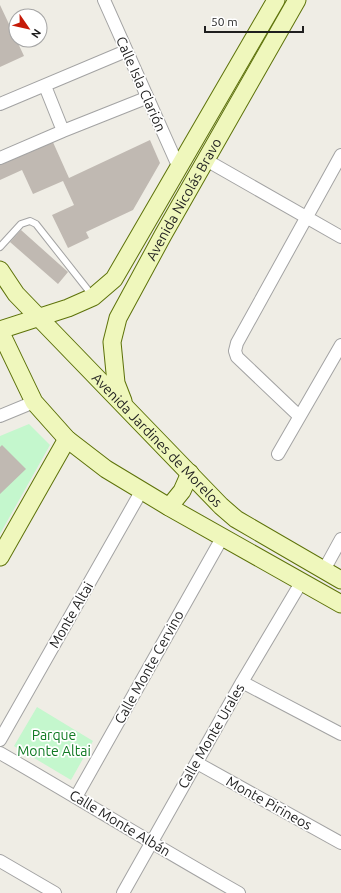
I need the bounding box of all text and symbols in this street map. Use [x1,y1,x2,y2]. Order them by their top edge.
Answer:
north arrow [8,8,48,48]
scale bar [205,8,303,34]
text: 50 m [211,15,238,28]
text: N [29,27,44,40]
street label: Calle Isla Clarión [113,34,169,134]
street label: Avenida Nicolás Bravo [143,135,225,263]
street label: Avenida Jardines de Morelos [89,370,226,510]
street label: Monte Altai [46,579,96,651]
street label: Calle Monte Cervino [111,608,187,726]
street label: Calle Monte Urales [174,681,248,791]
park label: Parque Monte Altai [17,727,91,759]
street label: Monte Pirineos [223,773,315,833]
street label: Calle Monte Albán [67,787,173,859]

